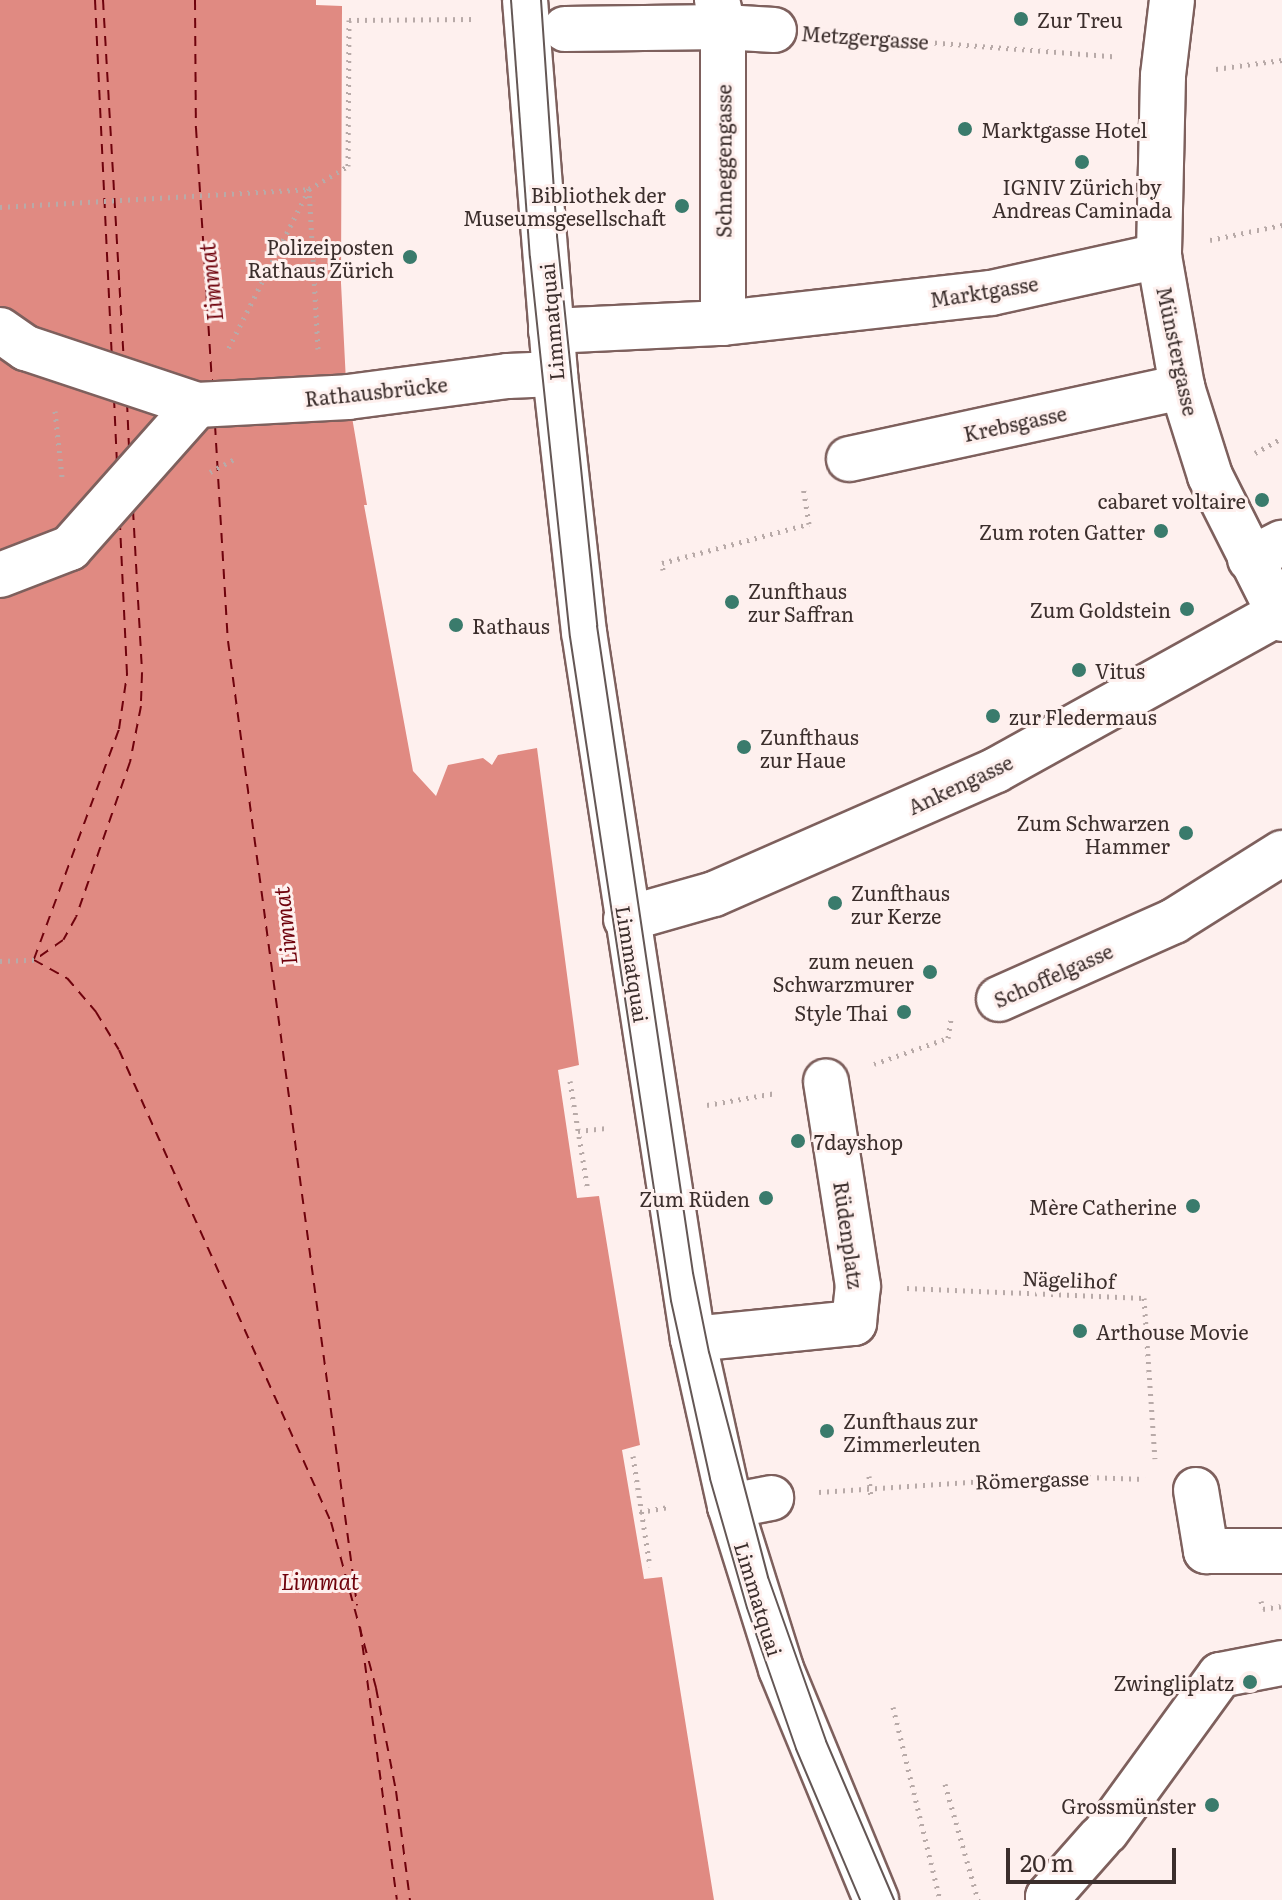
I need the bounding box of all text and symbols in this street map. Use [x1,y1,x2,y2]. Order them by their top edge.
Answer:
place label: Zur Treu [1037,7,1123,31]
marker: Zur Treu [1012,10,1030,28]
street label: Metzgergasse [800,21,930,53]
street label: Schneggengasse [711,84,735,238]
place label: Marktgasse Hotel [981,117,1147,141]
marker: Marktgasse Hotel [956,120,974,138]
marker: IGNIV Zürich by Andreas Caminada [1073,153,1091,171]
place label: IGNIV Zürich by Andreas Caminada [992,174,1172,221]
place label: Bibliothek der Museumsgesellschaft [463,182,666,229]
marker: Bibliothek der Museumsgesellschaft [673,197,691,215]
place label: Polizeiposten Rathaus Zürich [247,234,394,281]
water label: Limmat [193,242,227,322]
marker: Polizeiposten Rathaus Zürich [401,248,419,266]
street label: Limmatquai [534,262,568,382]
street label: Marktgasse [928,271,1040,311]
street label: Münstergasse [1153,284,1203,418]
street label: Rathausbrücke [303,372,449,410]
street label: Krebsgasse [961,400,1069,446]
place label: cabaret voltaire [1097,488,1246,512]
marker: cabaret voltaire [1253,491,1271,509]
place label: Zum roten Gatter [979,519,1145,543]
marker: Zum roten Gatter [1152,522,1170,540]
place label: Zunfthaus zur Saffran [748,578,854,625]
marker: Zunfthaus zur Saffran [723,593,741,611]
place label: Zum Goldstein [1030,597,1171,621]
marker: Zum Goldstein [1178,600,1196,618]
place label: Rathaus [472,613,550,637]
marker: Rathaus [447,616,465,634]
place label: Vitus [1095,658,1145,682]
marker: Vitus [1070,661,1088,679]
place label: zur Fledermaus [1009,704,1157,728]
marker: zur Fledermaus [984,707,1002,725]
place label: Zunfthaus zur Haue [760,724,859,771]
marker: Zunfthaus zur Haue [735,738,753,756]
street label: Ankengasse [904,749,1016,819]
place label: Zum Schwarzen Hammer [1017,810,1170,857]
marker: Zum Schwarzen Hammer [1177,824,1195,842]
place label: Zunfthaus zur Kerze [851,880,950,927]
water label: Limmat [267,886,301,966]
marker: Zunfthaus zur Kerze [826,894,844,912]
street label: Limmatquai [612,904,654,1024]
street label: Schoffelgasse [990,938,1116,1012]
place label: zum neuen Schwarzmurer [772,948,914,995]
marker: zum neuen Schwarzmurer [921,963,939,981]
place label: Style Thai [794,1000,888,1024]
marker: Style Thai [895,1003,913,1021]
place label: 7dayshop [814,1129,903,1153]
marker: 7dayshop [789,1132,807,1150]
street label: Rüdenplatz [830,1180,868,1290]
place label: Zum Rüden [639,1186,750,1210]
marker: Zum Rüden [757,1189,775,1207]
place label: Mère Catherine [1029,1194,1177,1218]
marker: Mère Catherine [1184,1197,1202,1215]
street label: Nägelihof [1022,1265,1116,1293]
place label: Arthouse Movie [1096,1319,1249,1343]
marker: Arthouse Movie [1071,1322,1089,1340]
place label: Zunfthaus zur Zimmerleuten [843,1408,981,1455]
marker: Zunfthaus zur Zimmerleuten [818,1422,836,1440]
street label: Römergasse [974,1465,1090,1493]
street label: Limmatquai [730,1539,788,1659]
water label: Limmat [281,1568,359,1594]
place label: Zwingliplatz [1114,1670,1234,1694]
marker: Zwingliplatz [1241,1673,1259,1691]
place label: Grossmünster [1061,1793,1196,1817]
marker: Grossmünster [1203,1796,1221,1814]
scale bar [1010,1832,1180,1882]
text: 20 m [1020,1844,1074,1879]

